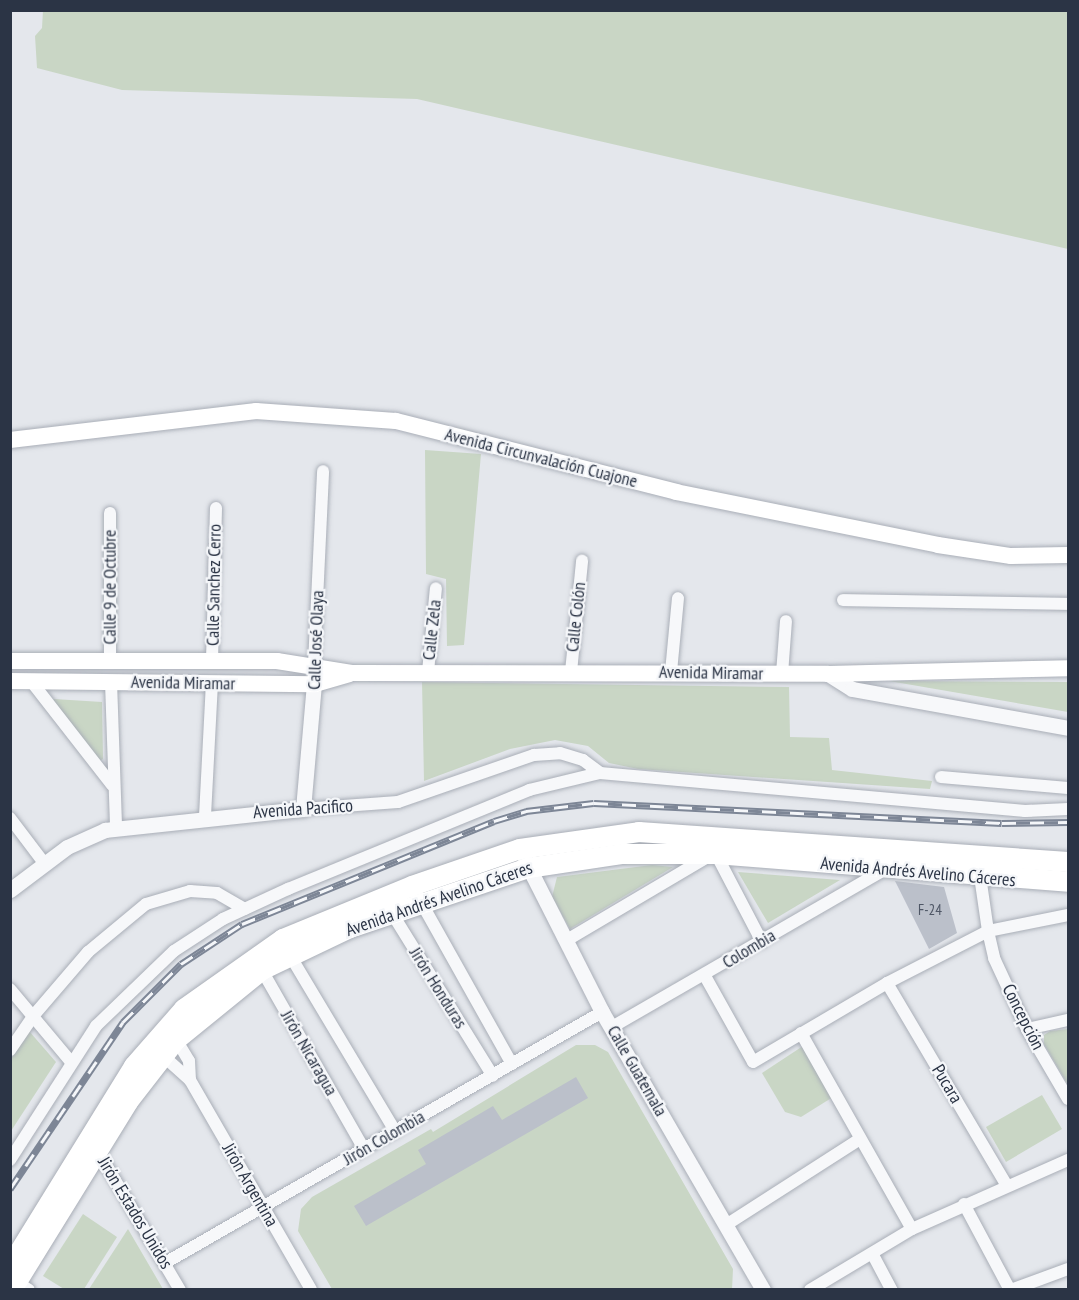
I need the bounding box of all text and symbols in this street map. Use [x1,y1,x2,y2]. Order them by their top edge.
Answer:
street label: Avenida Circunvalación Cuajone [443,424,639,492]
street label: Calle Sanchez Cerro [202,524,226,646]
street label: Calle 9 de Octubre [99,529,121,645]
street label: Calle Colón [562,581,590,653]
street label: Calle José Olaya [303,590,329,690]
street label: Calle Zela [418,599,446,661]
street label: Avenida Miramar [659,661,763,685]
street label: Avenida Miramar [131,671,235,695]
street label: Avenida Pacifico [252,795,354,823]
street label: Avenida Andrés Avelino Cáceres [819,853,1017,891]
street label: Avenida Andrés Avelino Cáceres [342,857,536,941]
house number: F-24 [918,901,942,919]
street label: Colombia [719,925,779,973]
street label: Jirón Honduras [405,943,471,1033]
street label: Concepción [997,981,1049,1053]
street label: Jirón Nicaragua [276,1007,342,1099]
street label: Calle Guatemala [602,1022,672,1120]
street label: Pucara [927,1061,967,1107]
street label: Jirón Colombia [339,1106,429,1170]
street label: Jirón Argentina [217,1139,283,1231]
street label: Jirón Estados Unidos [93,1153,177,1273]

